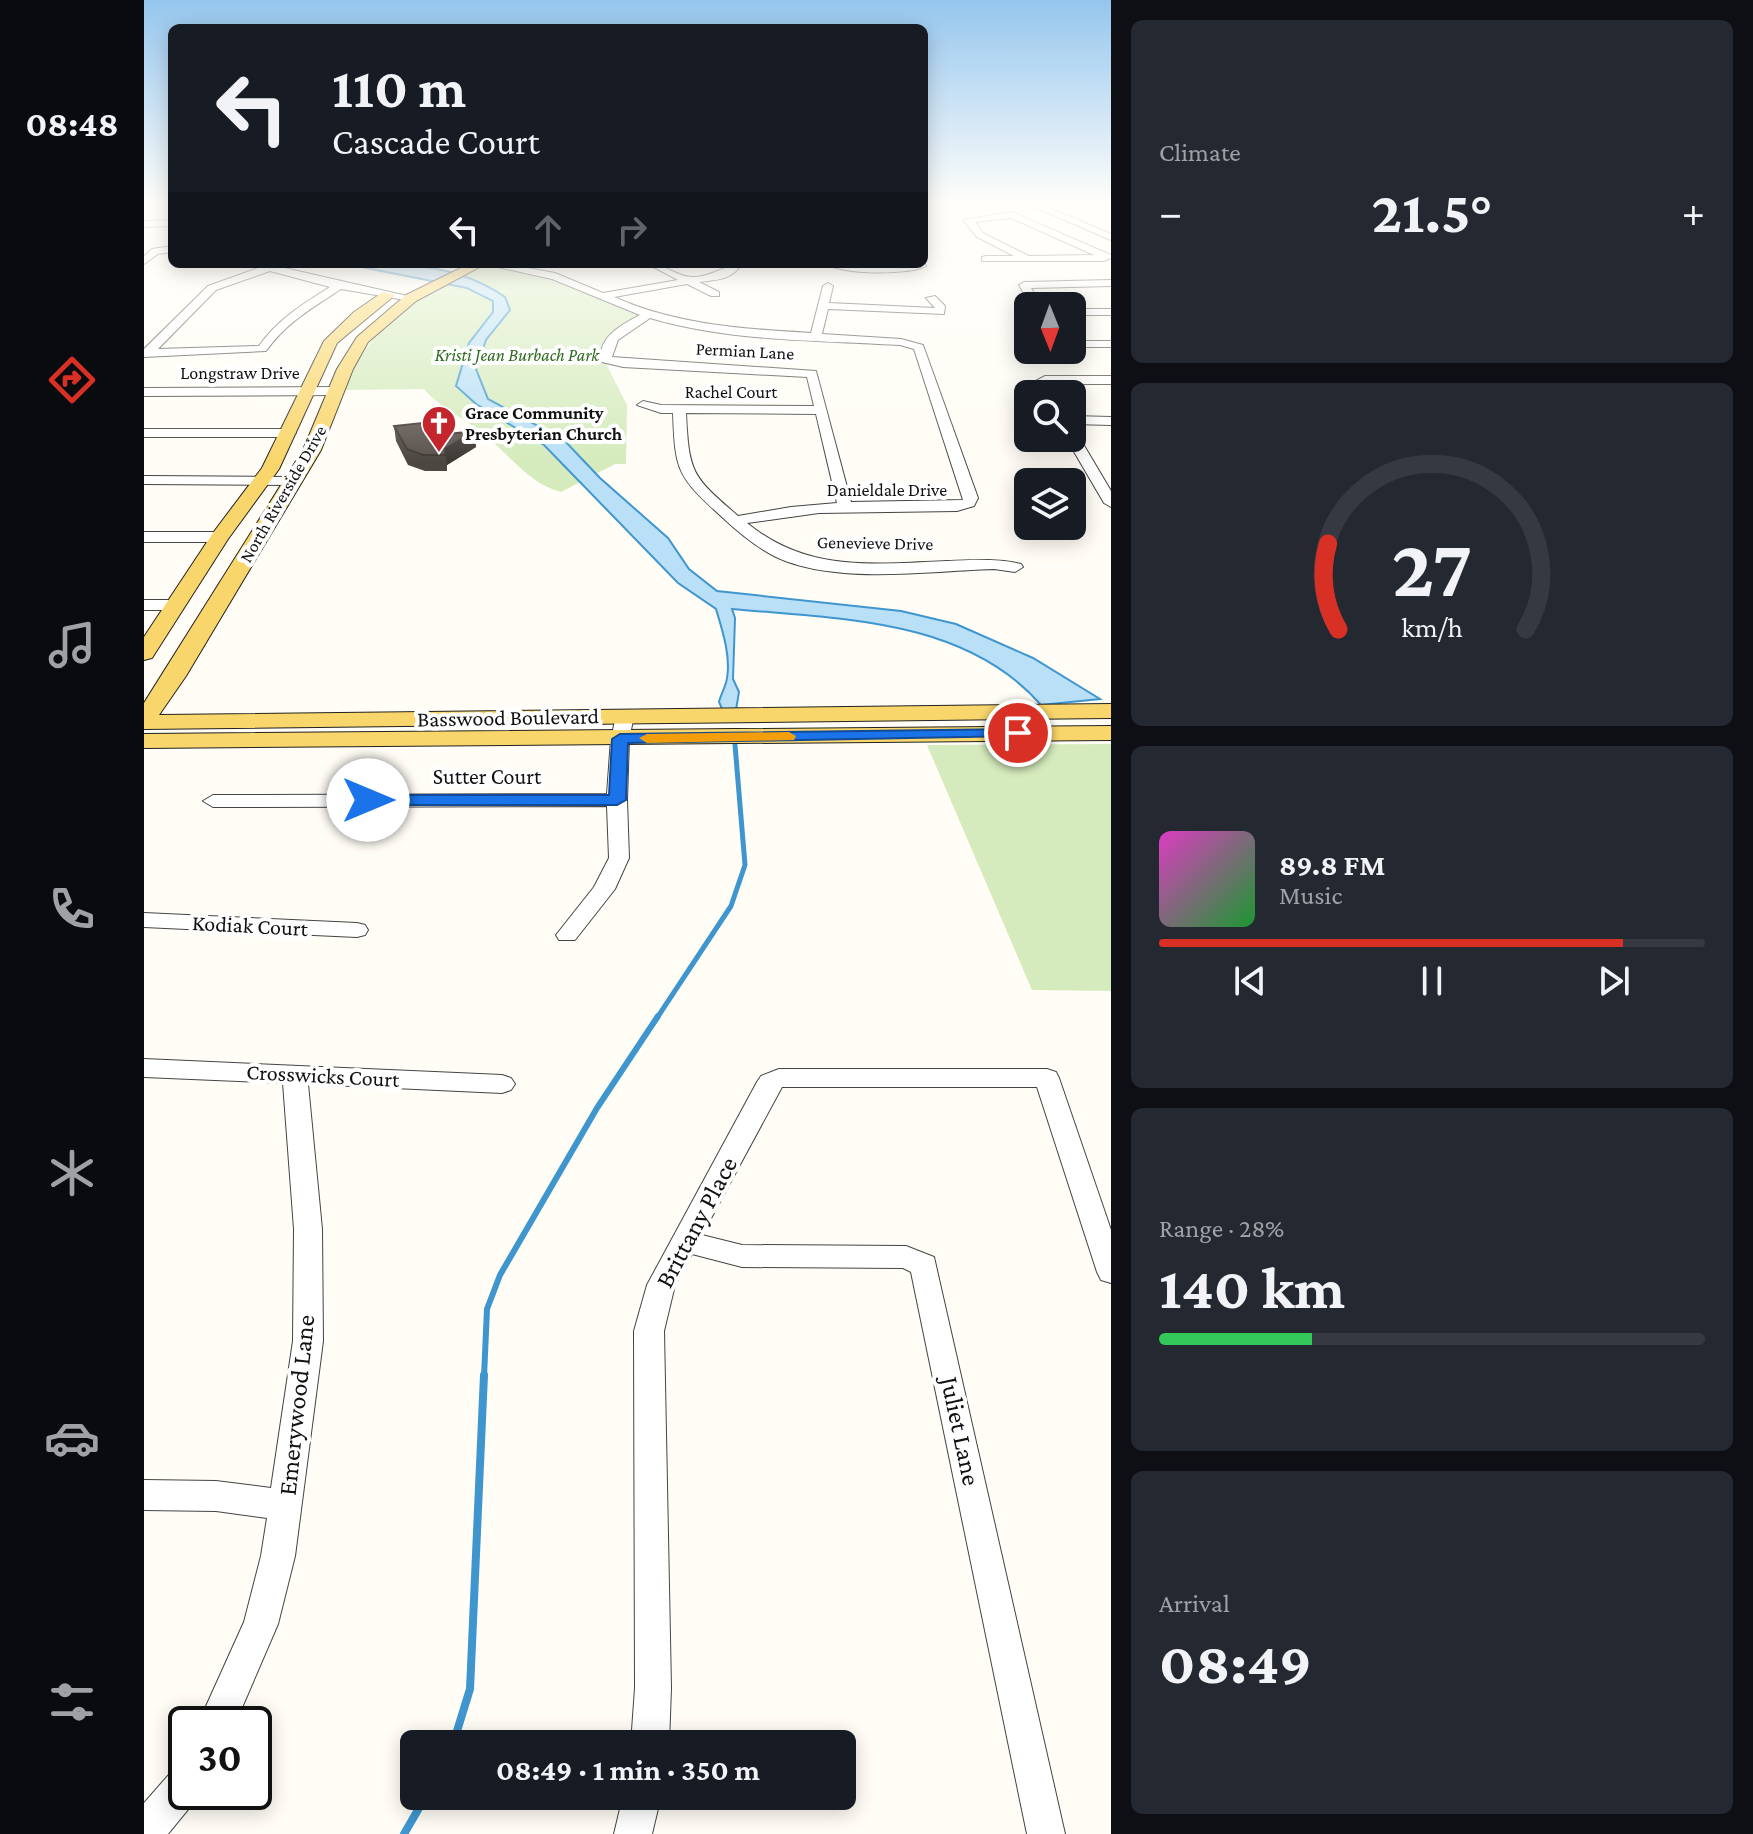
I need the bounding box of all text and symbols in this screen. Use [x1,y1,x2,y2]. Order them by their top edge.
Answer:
icon: left [200,56,304,160]
text: 110 m [332,57,466,119]
text: 08:48 [25,104,119,144]
text: Cascade Court [332,122,540,162]
text: Climate [1159,138,1241,167]
text: 21.5° [1371,178,1493,245]
text: − [1159,188,1182,236]
text: + [1682,188,1705,236]
icon: left [442,208,486,252]
icon: ahead [526,208,570,252]
icon: right [610,208,654,252]
north arrow [1014,292,1086,364]
map controls [1014,292,1086,540]
street label: Permian Lane [695,338,795,364]
park label: Kristi Jean Burbach Park [435,345,600,365]
icon: directions [44,352,100,408]
street label: Longstraw Drive [180,363,300,383]
button: search [1014,380,1086,452]
street label: Rachel Court [685,382,778,402]
place label: Grace Community Presbyterian Church [465,403,623,444]
church icon: Grace Community Presbyterian Church [420,404,458,454]
street label: North Riverside Drive [236,422,330,566]
button: layers [1014,468,1086,540]
street label: Danieldale Drive [827,480,947,500]
text: 27 [1392,521,1472,614]
street label: Genevieve Drive [817,532,933,554]
text: km/h [1401,611,1463,643]
icon: music [44,617,100,673]
pin [984,699,1052,767]
street label: Basswood Boulevard [417,703,600,732]
icon: arrive [996,711,1040,755]
position arrow [326,758,410,842]
street label: Sutter Court [433,764,542,789]
text: 89.8 FM [1279,848,1385,881]
icon: phone [44,881,100,937]
text: Music [1279,881,1342,910]
street label: Kodiak Court [191,910,309,941]
icon: previous [1228,959,1272,1003]
icon: pause [1410,959,1454,1003]
icon: next [1592,959,1636,1003]
street label: Crosswicks Court [246,1059,401,1092]
icon: climate [44,1145,100,1201]
street label: Brittany Place [650,1152,743,1293]
text: Range · 28% [1159,1214,1284,1243]
text: 140 km [1159,1254,1345,1321]
street label: Emerywood Lane [273,1313,320,1497]
street label: Juliet Lane [934,1372,986,1488]
icon: car [44,1410,100,1466]
text: Arrival [1159,1589,1230,1618]
text: 08:49 [1159,1629,1312,1696]
icon: filters [44,1674,100,1730]
speed limit sign: 30 [168,1706,272,1810]
text: 08:49 · 1 min · 350 m [496,1753,760,1786]

